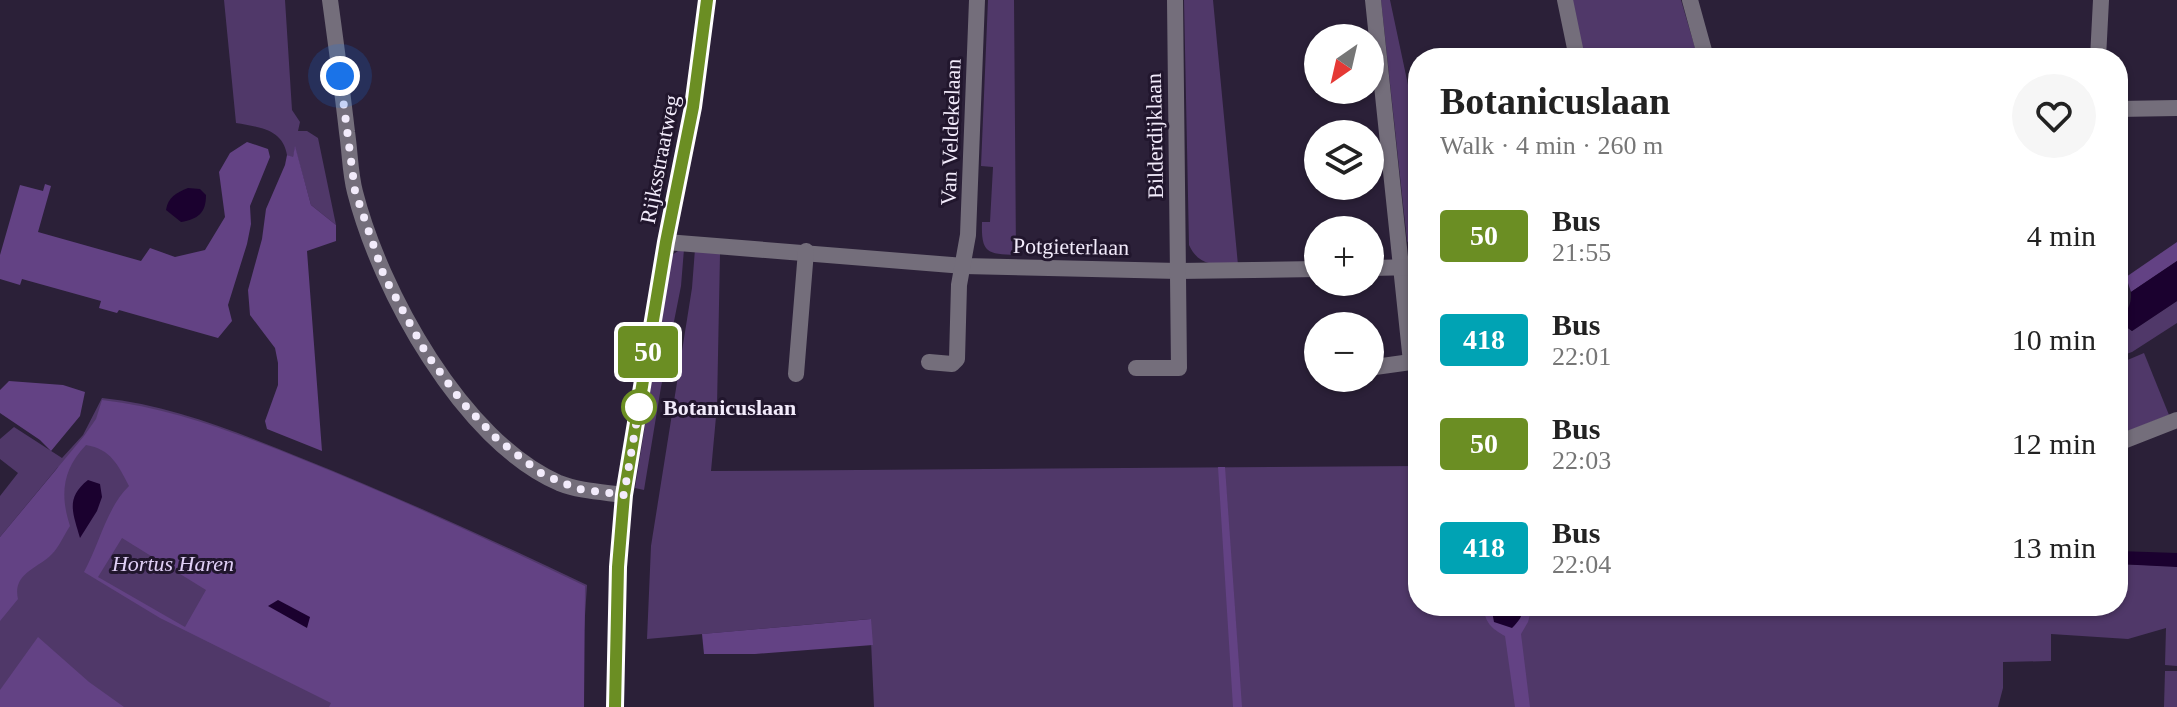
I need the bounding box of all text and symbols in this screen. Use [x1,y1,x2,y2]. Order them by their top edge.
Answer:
north arrow [1304,24,1384,104]
map controls [1304,24,1384,392]
your location [320,56,360,96]
street label: Van Veldekelaan [935,58,966,206]
street label: Bilderdijklaan [1141,73,1168,199]
button: heart [2012,74,2096,158]
text: Botanicuslaan [1440,80,1670,122]
street label: Rijksstraatweg [635,93,684,226]
button: layers [1304,120,1384,200]
text: Walk · 4 min · 260 m [1440,131,1663,160]
text: Bus [1552,204,1600,237]
button: + [1304,216,1384,296]
text: 4 min [2027,219,2096,252]
text: 50 [1470,220,1498,251]
street label: Potgieterlaan [1013,233,1129,260]
text: 21:55 [1552,238,1611,267]
text: Bus [1552,308,1600,341]
button: − [1304,312,1384,392]
text: 10 min [2012,323,2096,356]
text: 418 [1463,324,1505,355]
line badge: 50 [612,326,684,378]
text: 50 [634,336,662,367]
text: 22:01 [1552,342,1611,371]
marker: Botanicuslaan [622,390,656,424]
place label: Botanicuslaan [663,395,796,420]
text: Bus [1552,412,1600,445]
text: 12 min [2012,427,2096,460]
text: 50 [1470,428,1498,459]
text: 22:03 [1552,446,1611,475]
text: Bus [1552,516,1600,549]
text: 13 min [2012,531,2096,564]
text: 418 [1463,532,1505,563]
text: 22:04 [1552,550,1611,579]
park label: Hortus Haren [111,551,234,576]

